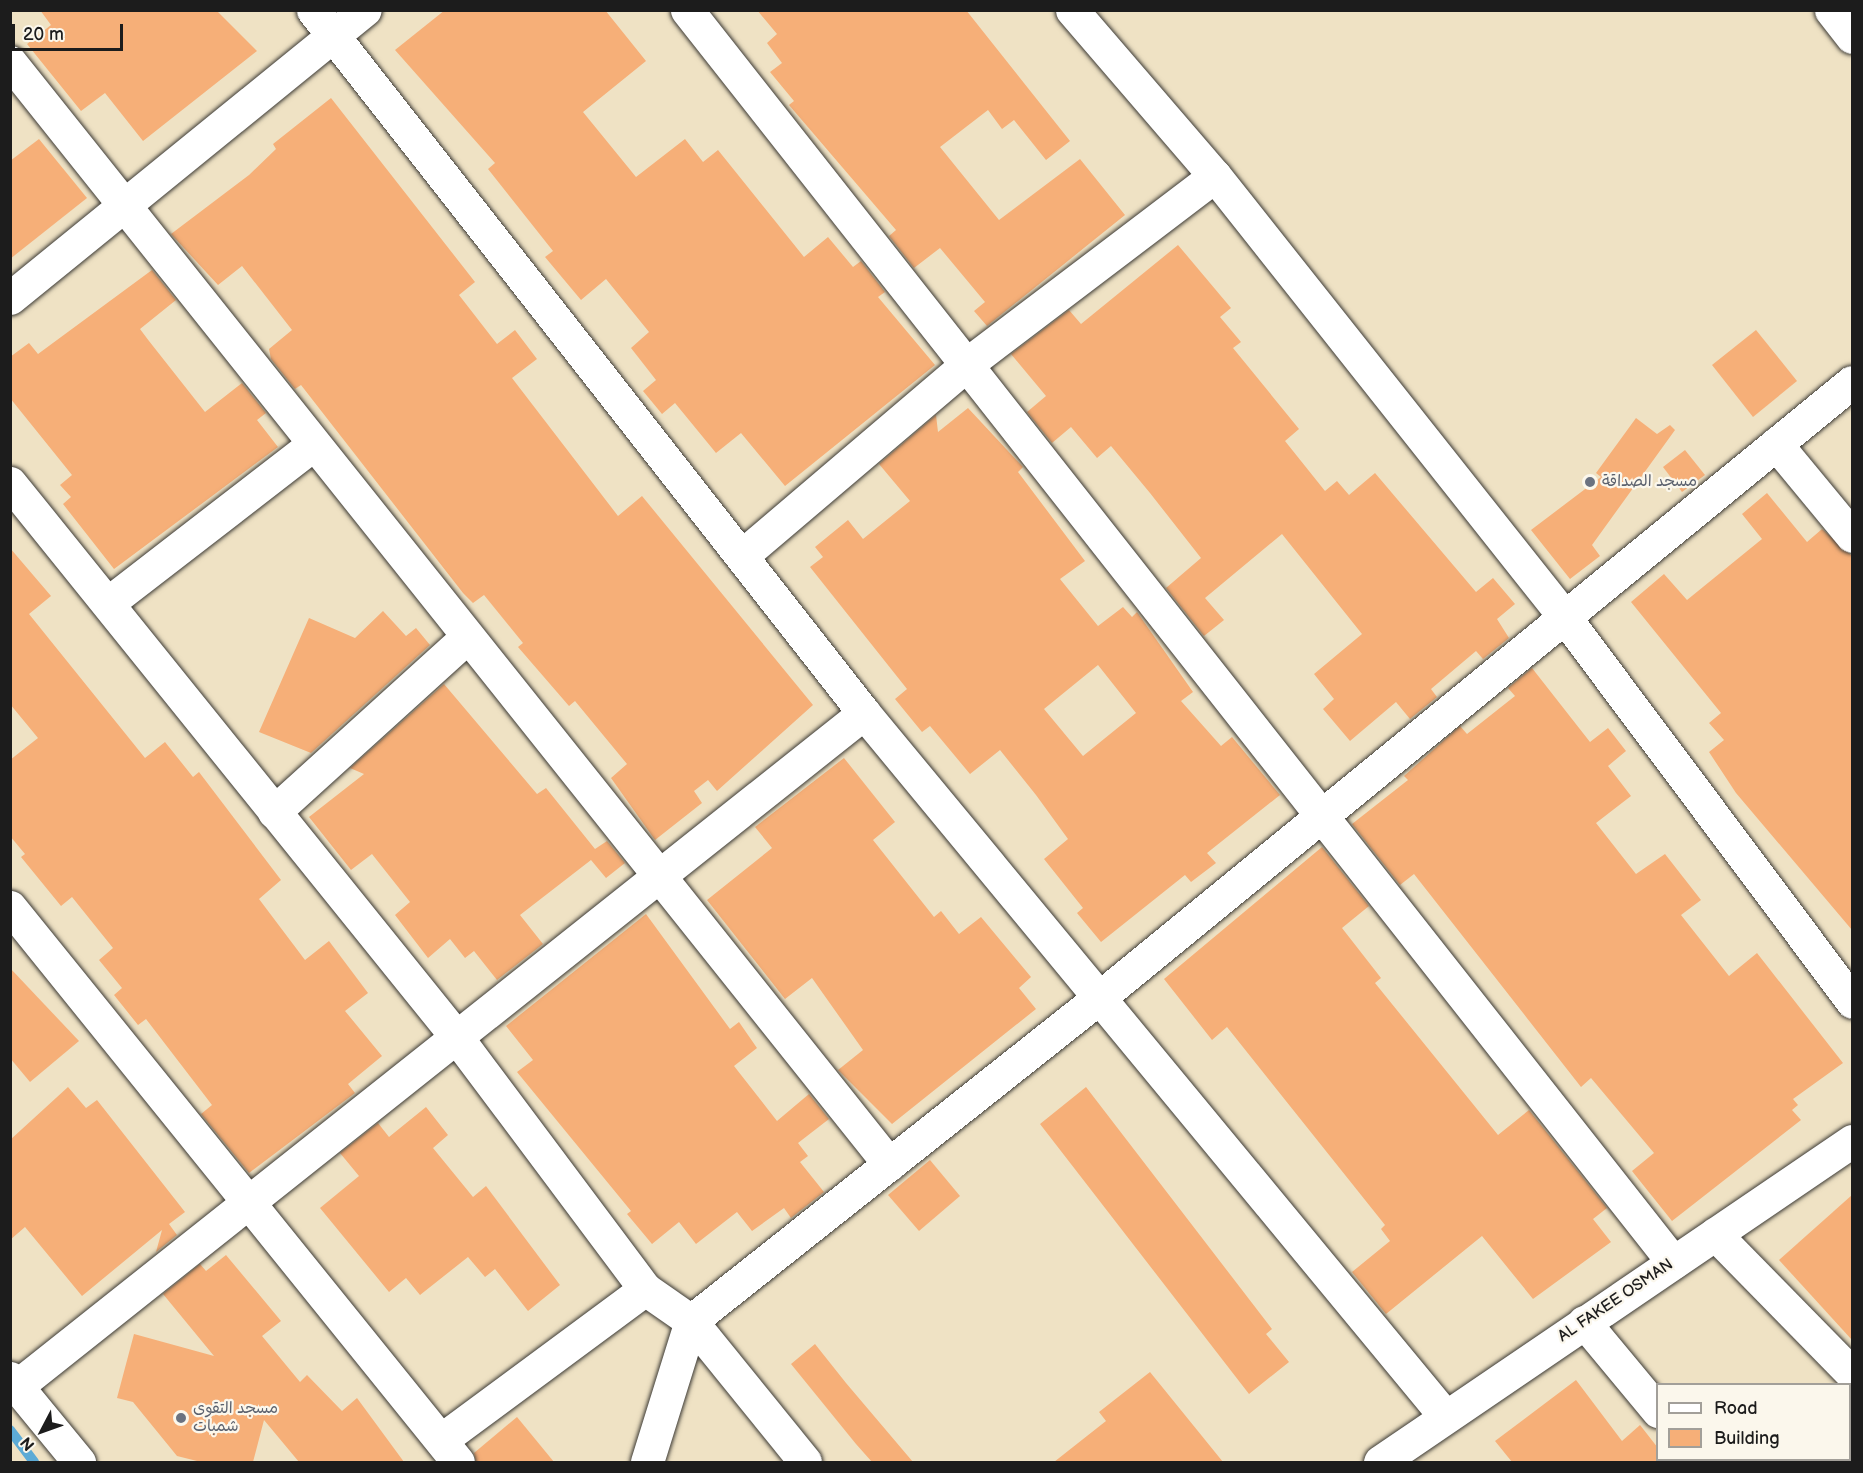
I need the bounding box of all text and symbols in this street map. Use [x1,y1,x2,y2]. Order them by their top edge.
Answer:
scale bar [15,12,126,50]
text: 20 m [23,24,64,45]
place label: مسجد الصداقة [1602,472,1697,492]
marker: مسجد الصداقة [1583,475,1597,489]
street label: AL FAKEE OSMAN [1555,1255,1677,1347]
legend [1656,1383,1851,1461]
text: Road [1714,1398,1758,1419]
place label: مسجد التقوى شمبات [193,1399,278,1437]
north arrow [12,1401,72,1461]
marker: مسجد التقوى شمبات [174,1411,188,1425]
text: Building [1714,1428,1780,1449]
text: N [17,1432,39,1454]

